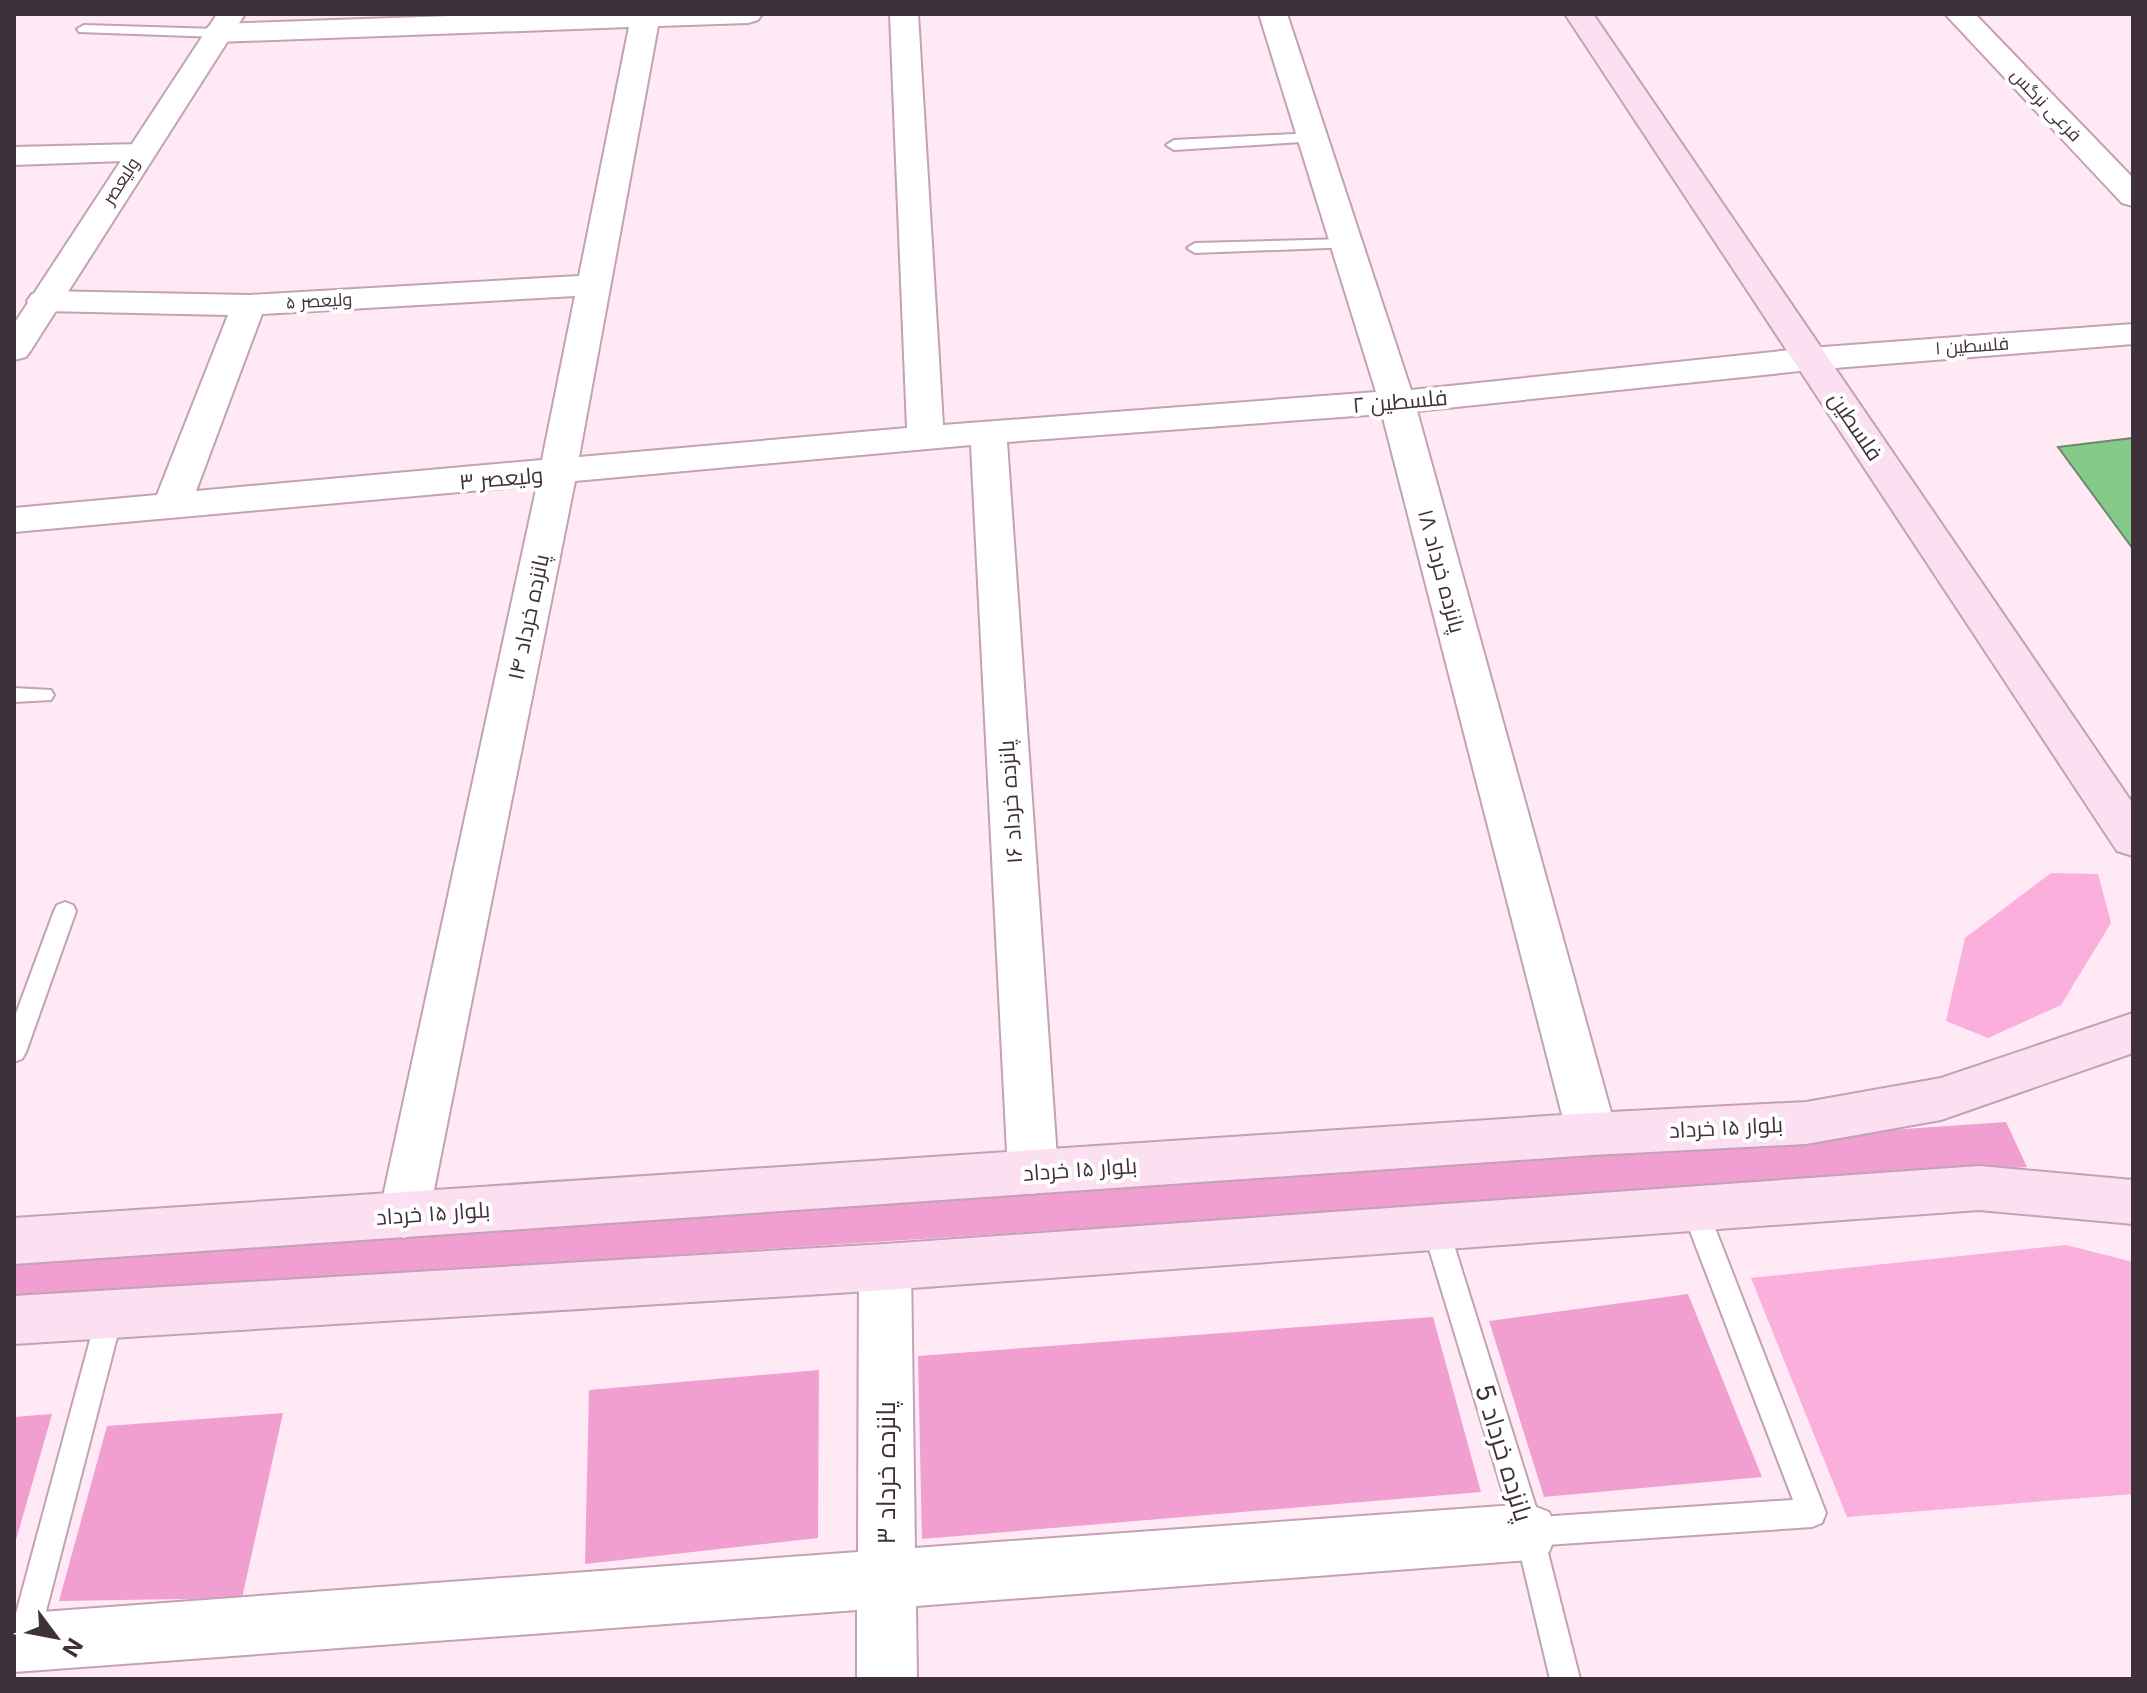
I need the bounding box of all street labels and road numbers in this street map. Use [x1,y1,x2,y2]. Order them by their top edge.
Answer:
street label: فرعی نرگس [2006,64,2086,146]
street label: ولیعصر [97,153,144,209]
street label: ولیعصر ۵ [285,288,353,314]
street label: فلسطین ۱ [1934,332,2010,360]
street label: فلسطین ۲ [1351,384,1449,419]
street label: فلسطین [1823,387,1888,466]
street label: ولیعصر ۳ [458,461,544,495]
street label: پانزده خرداد ۱۸ [1411,506,1471,636]
street label: پانزده خرداد ۱۴ [502,552,556,683]
street label: پانزده خرداد ۱۶ [993,739,1029,865]
street label: بلوار ۱۵ خرداد [1668,1111,1784,1143]
street label: بلوار ۱۵ خرداد [1022,1152,1138,1186]
street label: بلوار ۱۵ خرداد [375,1196,491,1230]
street label: پانزده خرداد 5 [1467,1380,1540,1526]
street label: پانزده خرداد ۳ [870,1401,903,1545]

